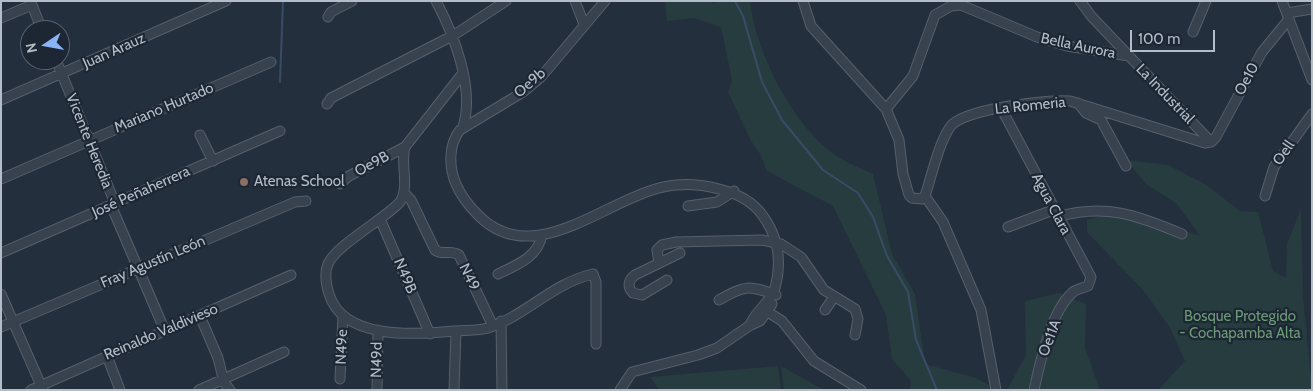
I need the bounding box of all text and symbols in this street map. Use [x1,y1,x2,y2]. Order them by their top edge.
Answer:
north arrow [20,20,70,70]
scale bar [1133,20,1218,52]
street label: Juan Arauz [80,29,148,73]
street label: Bella Aurora [1039,29,1117,63]
text: 100 m [1138,30,1180,48]
text: N [21,41,41,55]
street label: La Industrial [1132,60,1198,128]
street label: Oe10 [1231,60,1263,98]
street label: Oe9b [511,64,549,102]
street label: Mariano Hurtado [112,79,216,137]
street label: Vicente Heredia [62,91,116,191]
street label: La Romeria [994,93,1066,119]
street label: Oell [1269,137,1299,169]
street label: Oe9B [352,147,392,181]
street label: José Peñaherrera [89,162,193,222]
street label: Agua Clara [1027,170,1075,238]
place label: Atenas School [254,173,344,191]
marker: Atenas School [238,176,250,188]
street label: Fray Agustín León [98,232,208,292]
street label: N49B [390,256,420,296]
street label: N49 [455,261,483,293]
street label: Reinaldo Valdivieso [101,300,221,364]
park label: Bosque Protegido - Cochapamba Alta [1179,308,1301,343]
street label: Oe11A [1035,317,1065,359]
street label: N49e [332,329,352,365]
street label: N49d [368,342,386,378]

